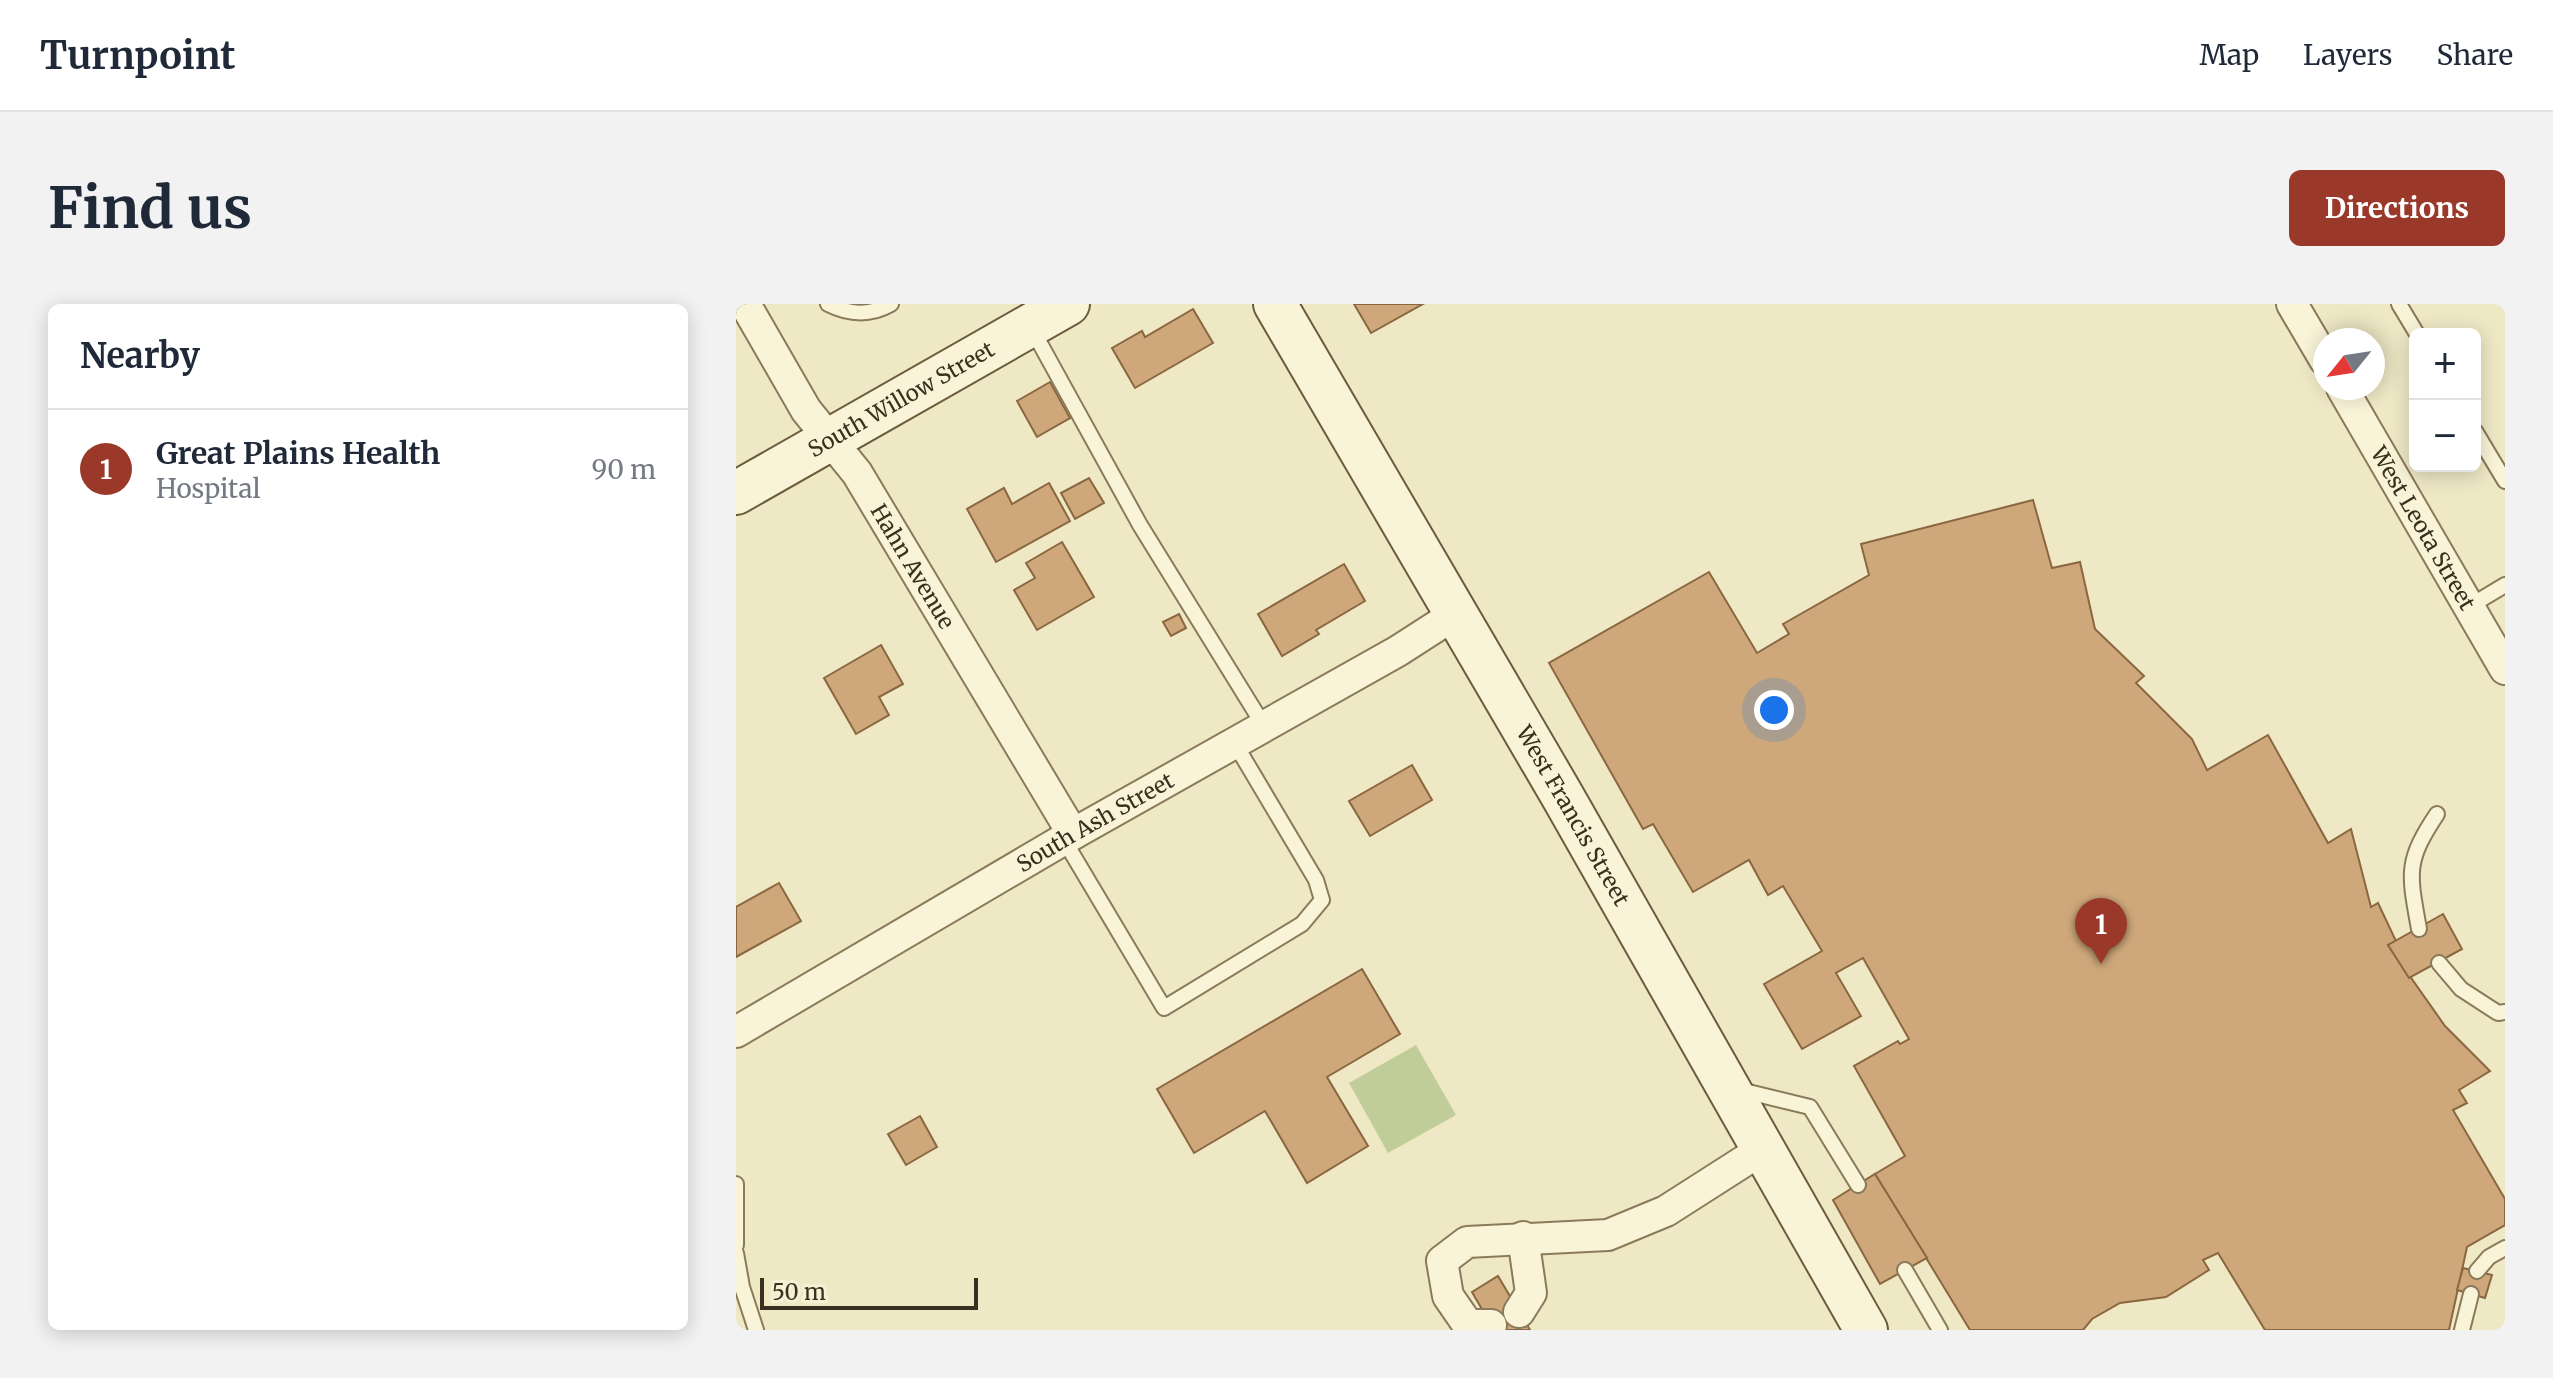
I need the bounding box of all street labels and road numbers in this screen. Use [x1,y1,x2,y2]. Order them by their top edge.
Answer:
street label: South Willow Street [803,335,1000,463]
street label: West Leota Street [2364,440,2482,615]
street label: Hahn Avenue [865,499,961,634]
street label: West Francis Street [1510,719,1636,911]
street label: South Ash Street [1011,766,1179,878]

